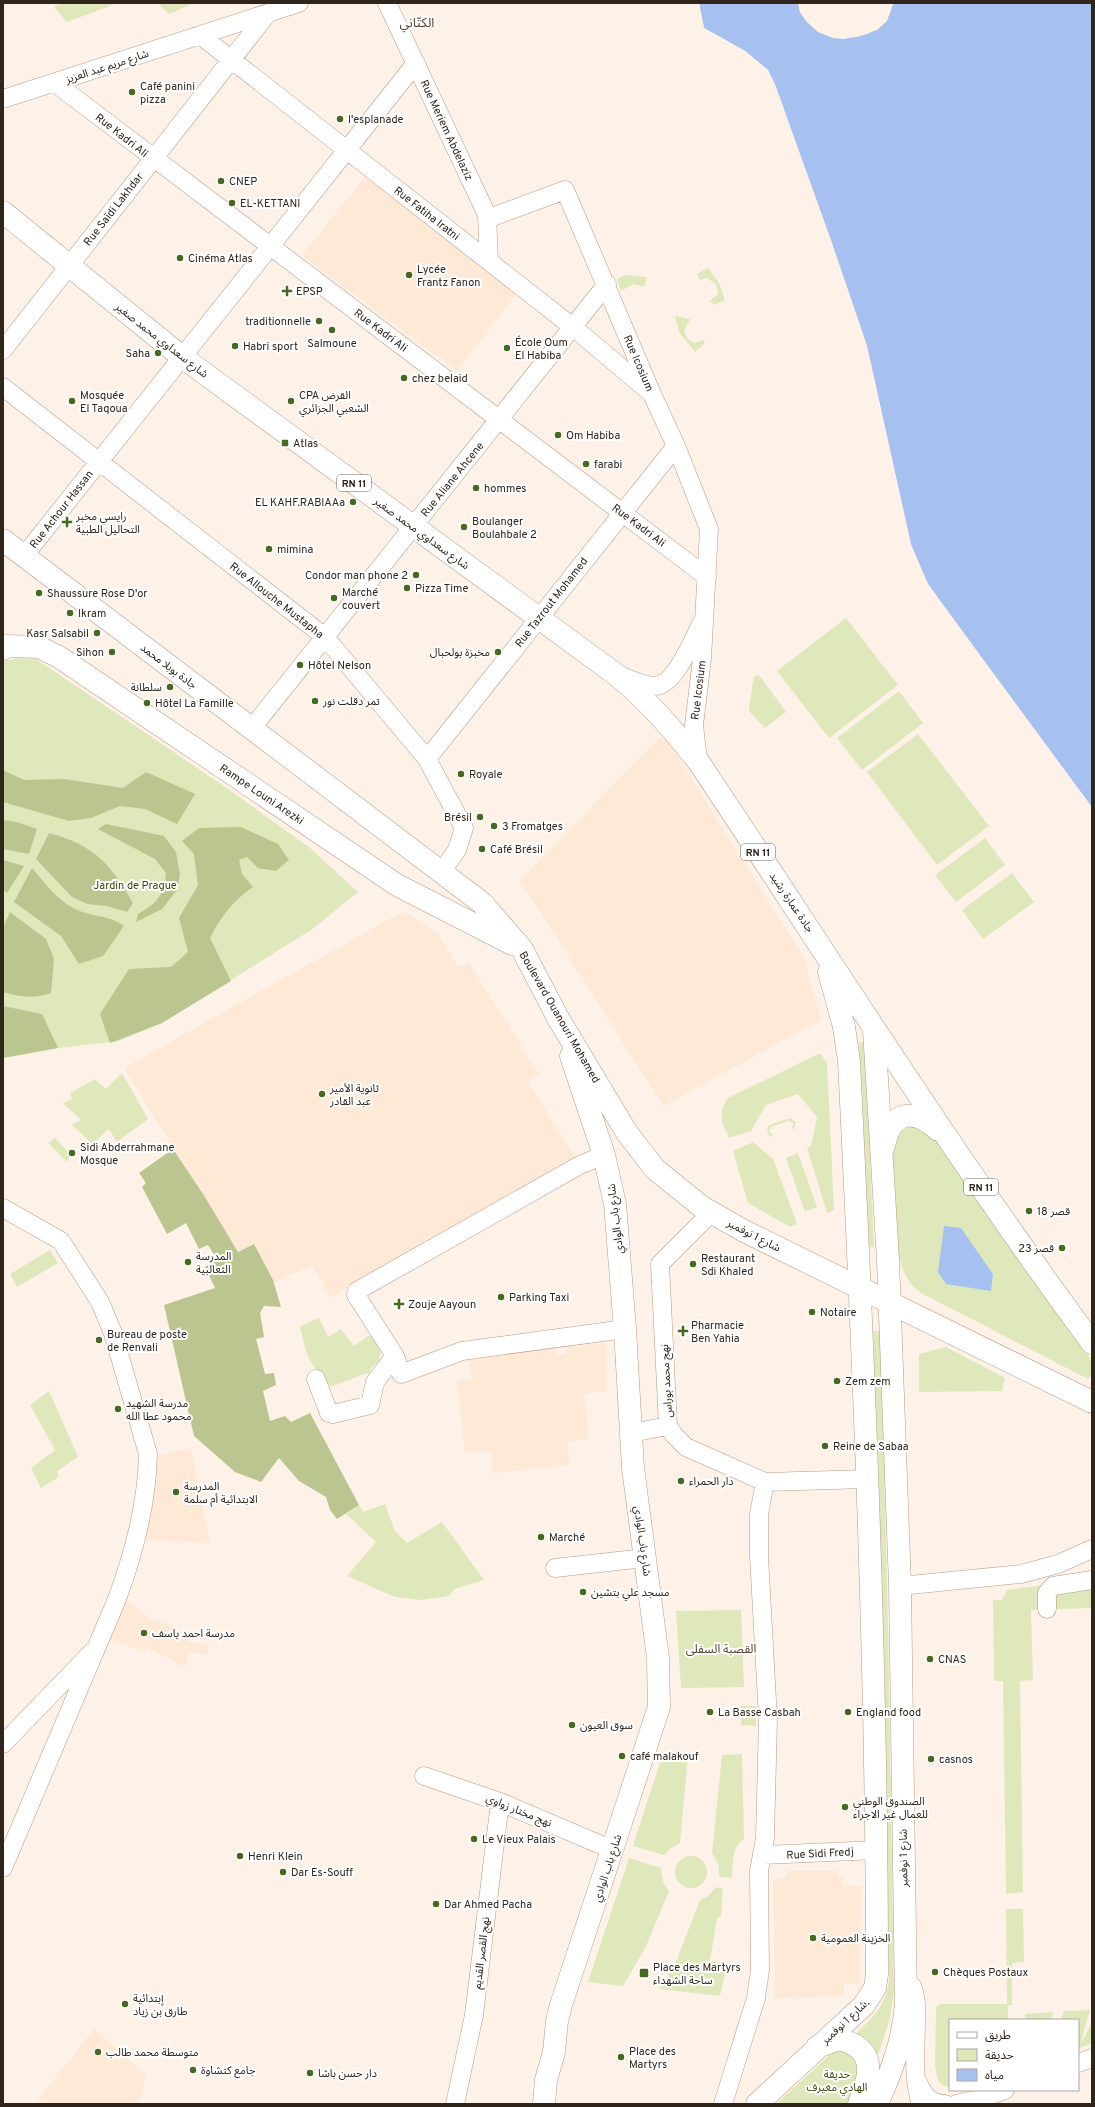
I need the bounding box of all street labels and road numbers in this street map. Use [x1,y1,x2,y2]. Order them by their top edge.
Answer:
street label: شارع مريم عبد العزيز [63,47,151,88]
street label: Rue Meriem Abdelaziz [417,78,476,183]
street label: Rue Kadri Ali [92,111,151,161]
street label: Rue Saïdi Lakhdar [81,170,147,249]
street label: Rue Fatiha Iratni [391,184,462,244]
street label: شارع سعداوي محمد صغير [110,299,211,383]
street label: Rue Kadri Ali [351,306,410,355]
street label: Rue Icosium [620,333,656,394]
street label: Rue Aliane Ahcene [418,439,487,520]
street label: Rue Achour Hassan [27,468,97,551]
road number: RN 11 [337,475,371,491]
street label: شارع سعداوي محمد صغير [369,494,472,575]
street label: Rue Kadri Ali [609,501,668,550]
street label: Rue Tazrout Mohamed [512,555,591,650]
street label: Rue Allouche Mustapha [227,560,326,642]
street label: جادة بوبلا محمد [137,641,200,693]
street label: Rue Icosium [688,659,710,721]
street label: Rampe Louni Arezki [217,761,306,828]
road number: RN 11 [741,844,775,860]
street label: جادة عمارة رشيد [766,870,817,936]
street label: Boulevard Ouanouri Mohamed [516,949,603,1086]
road number: RN 11 [964,1179,998,1195]
street label: شارع باب الوادي [605,1182,629,1255]
street label: شارع 1 نوفمبر [724,1216,783,1256]
street label: نهج محمد بوراس [658,1344,676,1418]
street label: شارع باب الوادي [629,1505,654,1578]
street label: نهج مختار زواوي [483,1791,554,1832]
street label: شارع 1 نوفمبر [896,1828,912,1888]
street label: شارع باب الوادي [590,1832,627,1905]
street label: Rue Sidi Fredj [786,1845,854,1863]
street label: نهج القصر القديم [471,1916,494,1990]
street label: شارع 1 نوفمبر. [818,1996,873,2048]

